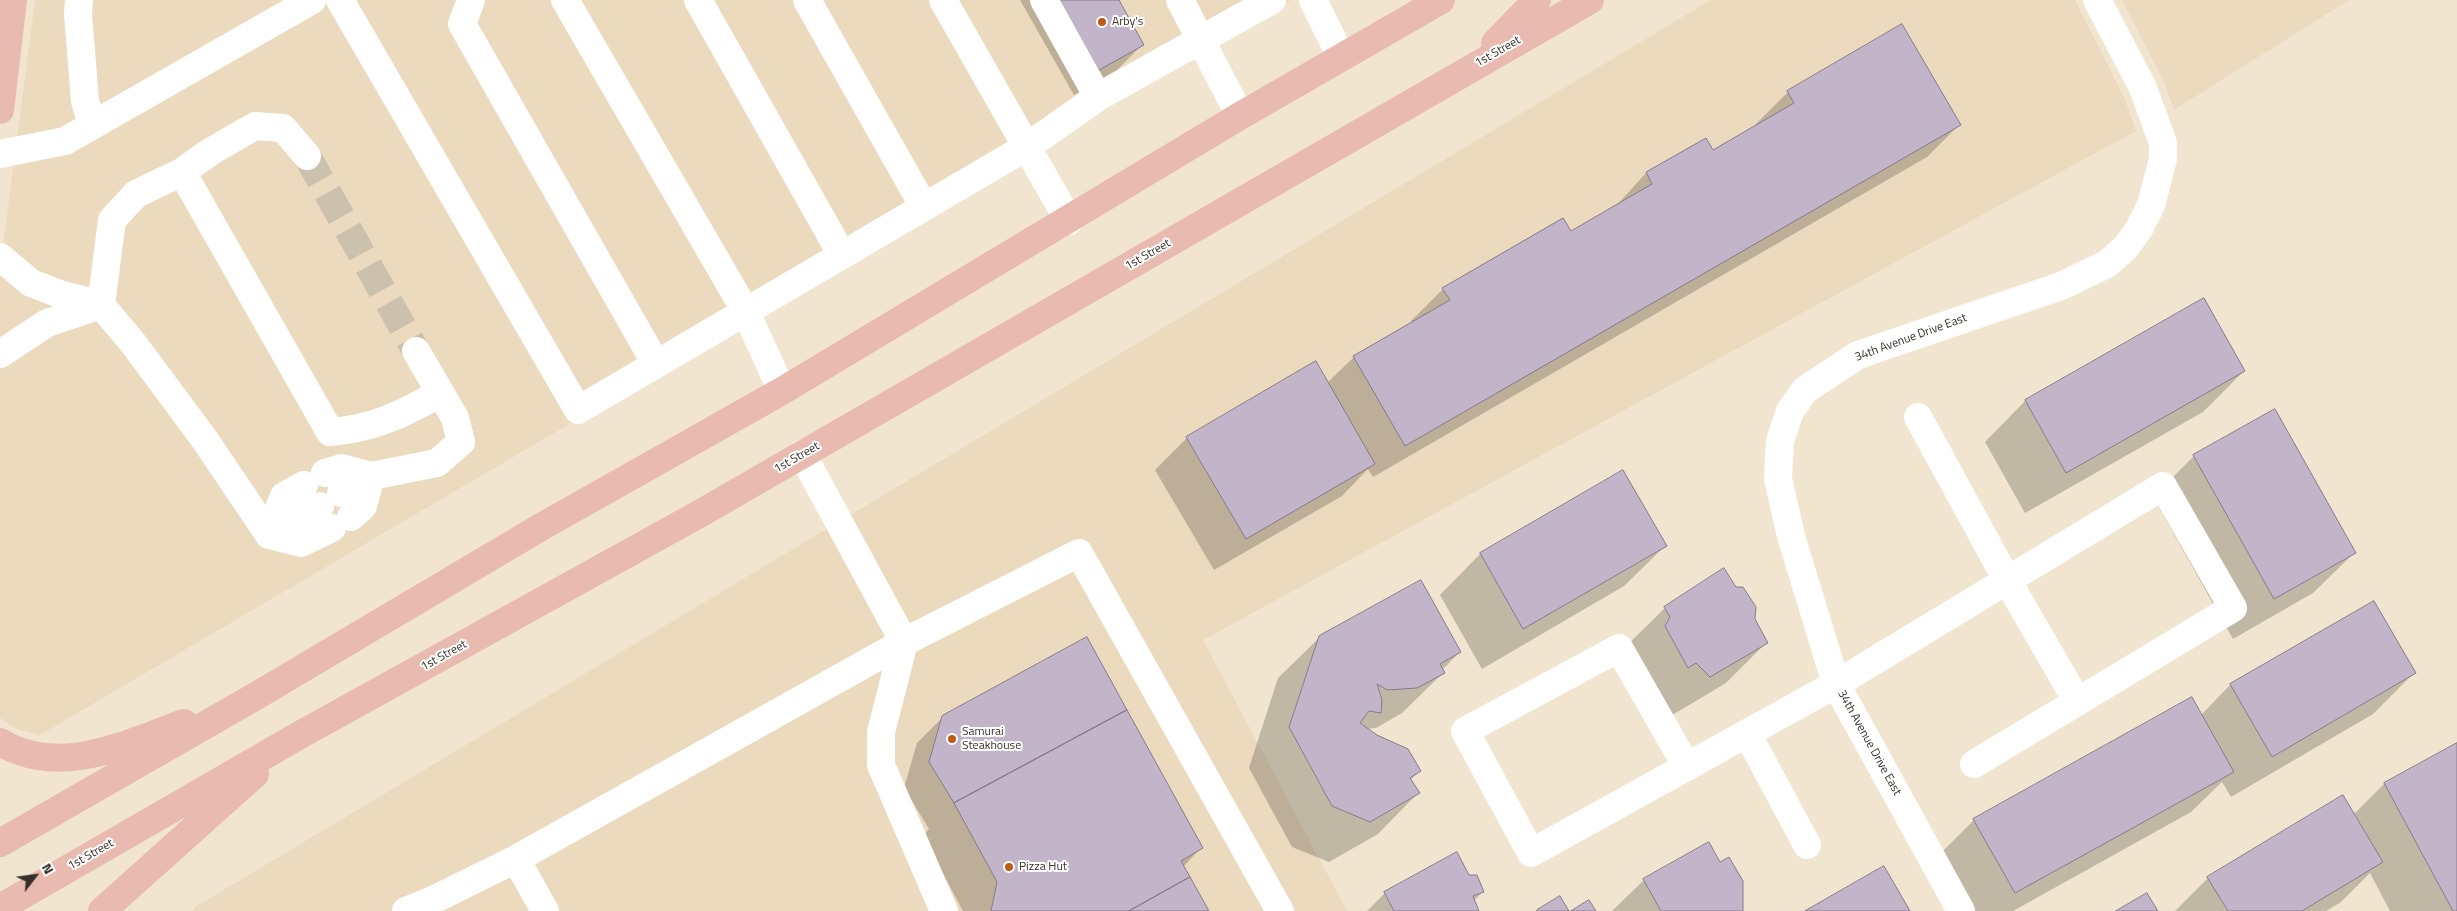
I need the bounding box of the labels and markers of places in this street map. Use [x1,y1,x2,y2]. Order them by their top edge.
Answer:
place label: Arby's [1112,15,1143,29]
marker: Arby's [1096,16,1108,28]
place label: Samurai Steakhouse [962,725,1021,753]
marker: Samurai Steakhouse [946,733,958,745]
place label: Pizza Hut [1019,860,1067,874]
marker: Pizza Hut [1003,861,1015,873]

